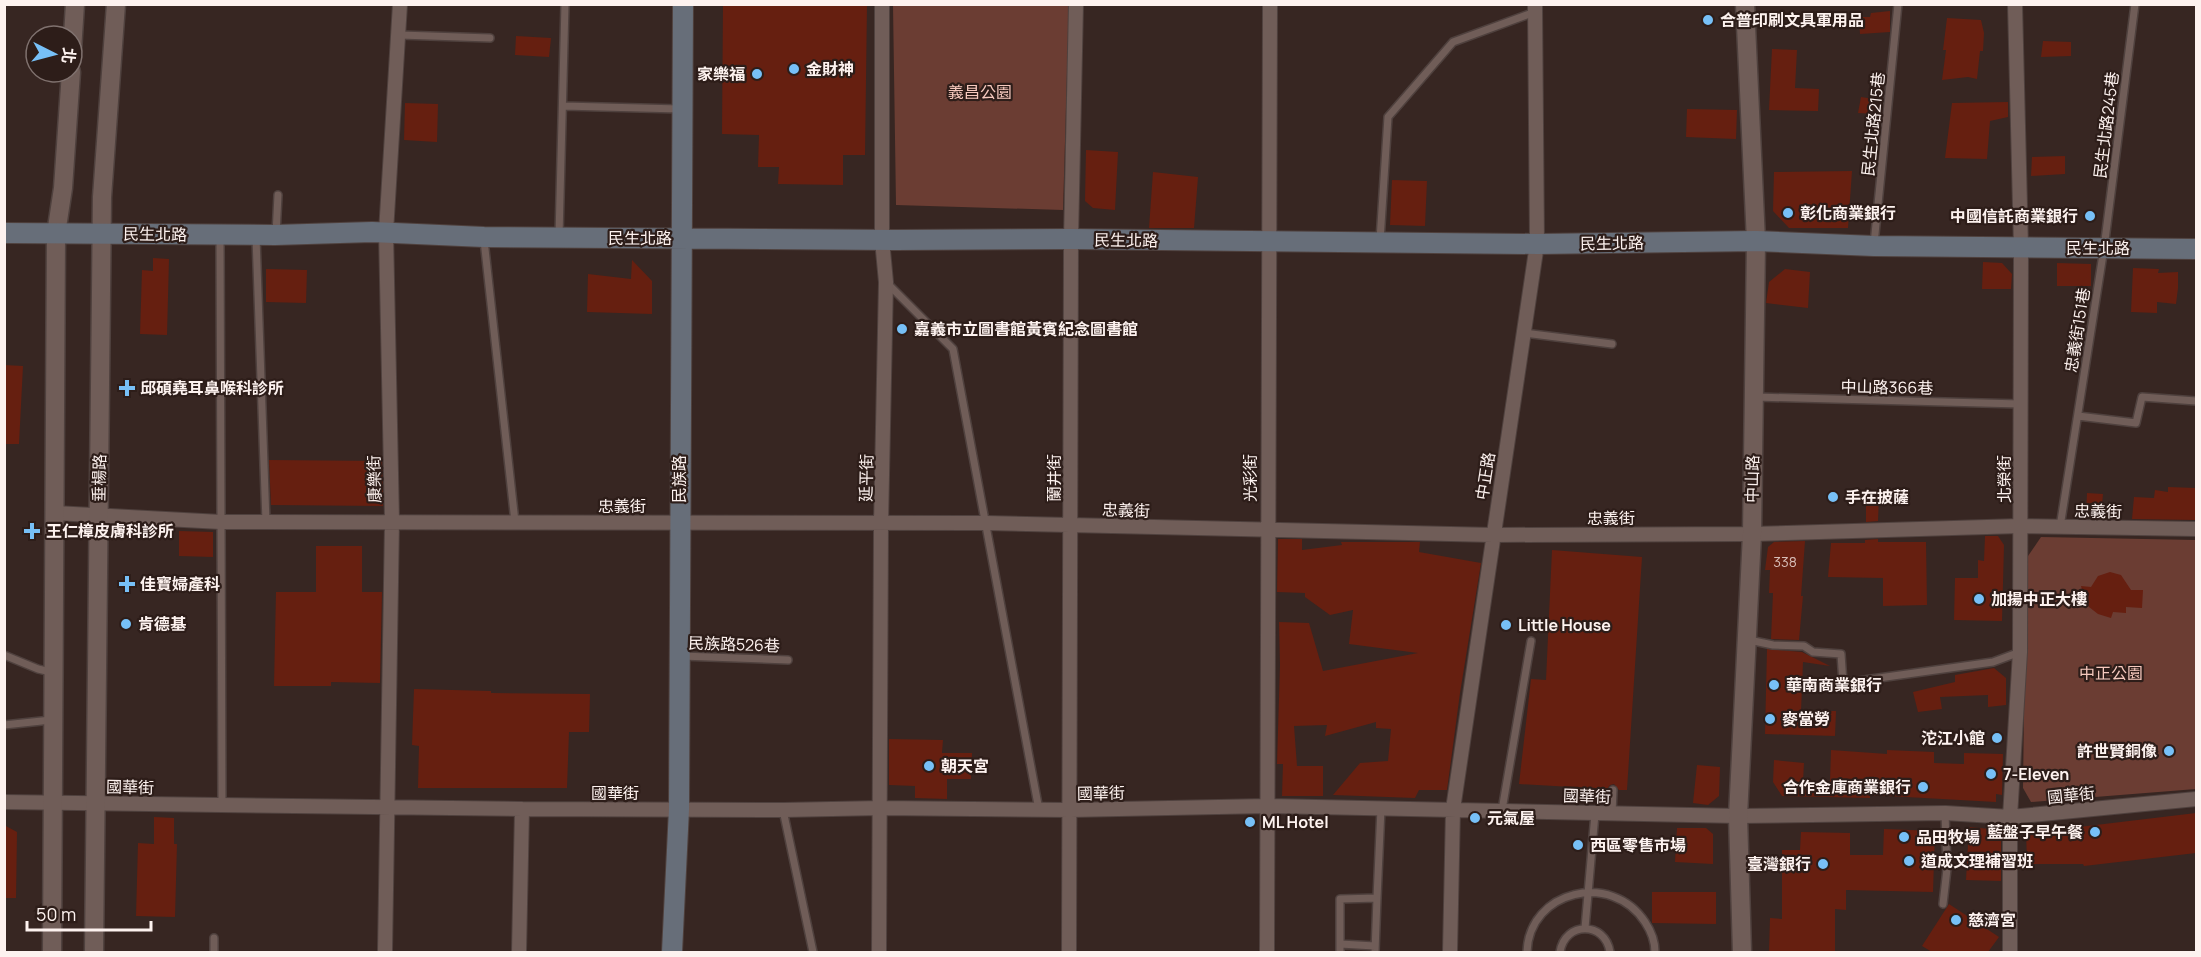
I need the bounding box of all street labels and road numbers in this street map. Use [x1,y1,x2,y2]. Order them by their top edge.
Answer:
street label: 民生北路245巷 [2089,70,2123,180]
street label: 民生北路215巷 [1857,71,1889,177]
street label: 民生北路 [123,222,187,246]
street label: 民生北路 [608,227,672,249]
street label: 民生北路 [1094,228,1158,252]
street label: 民生北路 [1580,231,1644,255]
street label: 民生北路 [2066,237,2130,259]
street label: 忠義街151巷 [2059,286,2095,374]
street label: 中山路366巷 [1840,375,1934,399]
street label: 中正路 [1470,451,1500,501]
street label: 垂楊路 [88,454,110,502]
street label: 延平街 [855,454,877,502]
street label: 蘭井街 [1043,454,1065,502]
street label: 光彩街 [1239,454,1261,502]
street label: 康樂街 [363,455,385,503]
street label: 民族路 [668,455,690,503]
street label: 中山路 [1741,455,1763,503]
street label: 北榮街 [1993,455,2015,503]
street label: 忠義街 [598,495,646,517]
street label: 忠義街 [1102,498,1150,522]
street label: 忠義街 [2074,500,2122,522]
street label: 忠義街 [1587,507,1635,529]
street label: 民族路526巷 [688,631,780,657]
street label: 國華街 [106,776,154,798]
street label: 國華街 [591,782,639,804]
street label: 國華街 [1077,782,1125,804]
street label: 國華街 [2046,782,2096,808]
street label: 國華街 [1563,784,1611,808]

